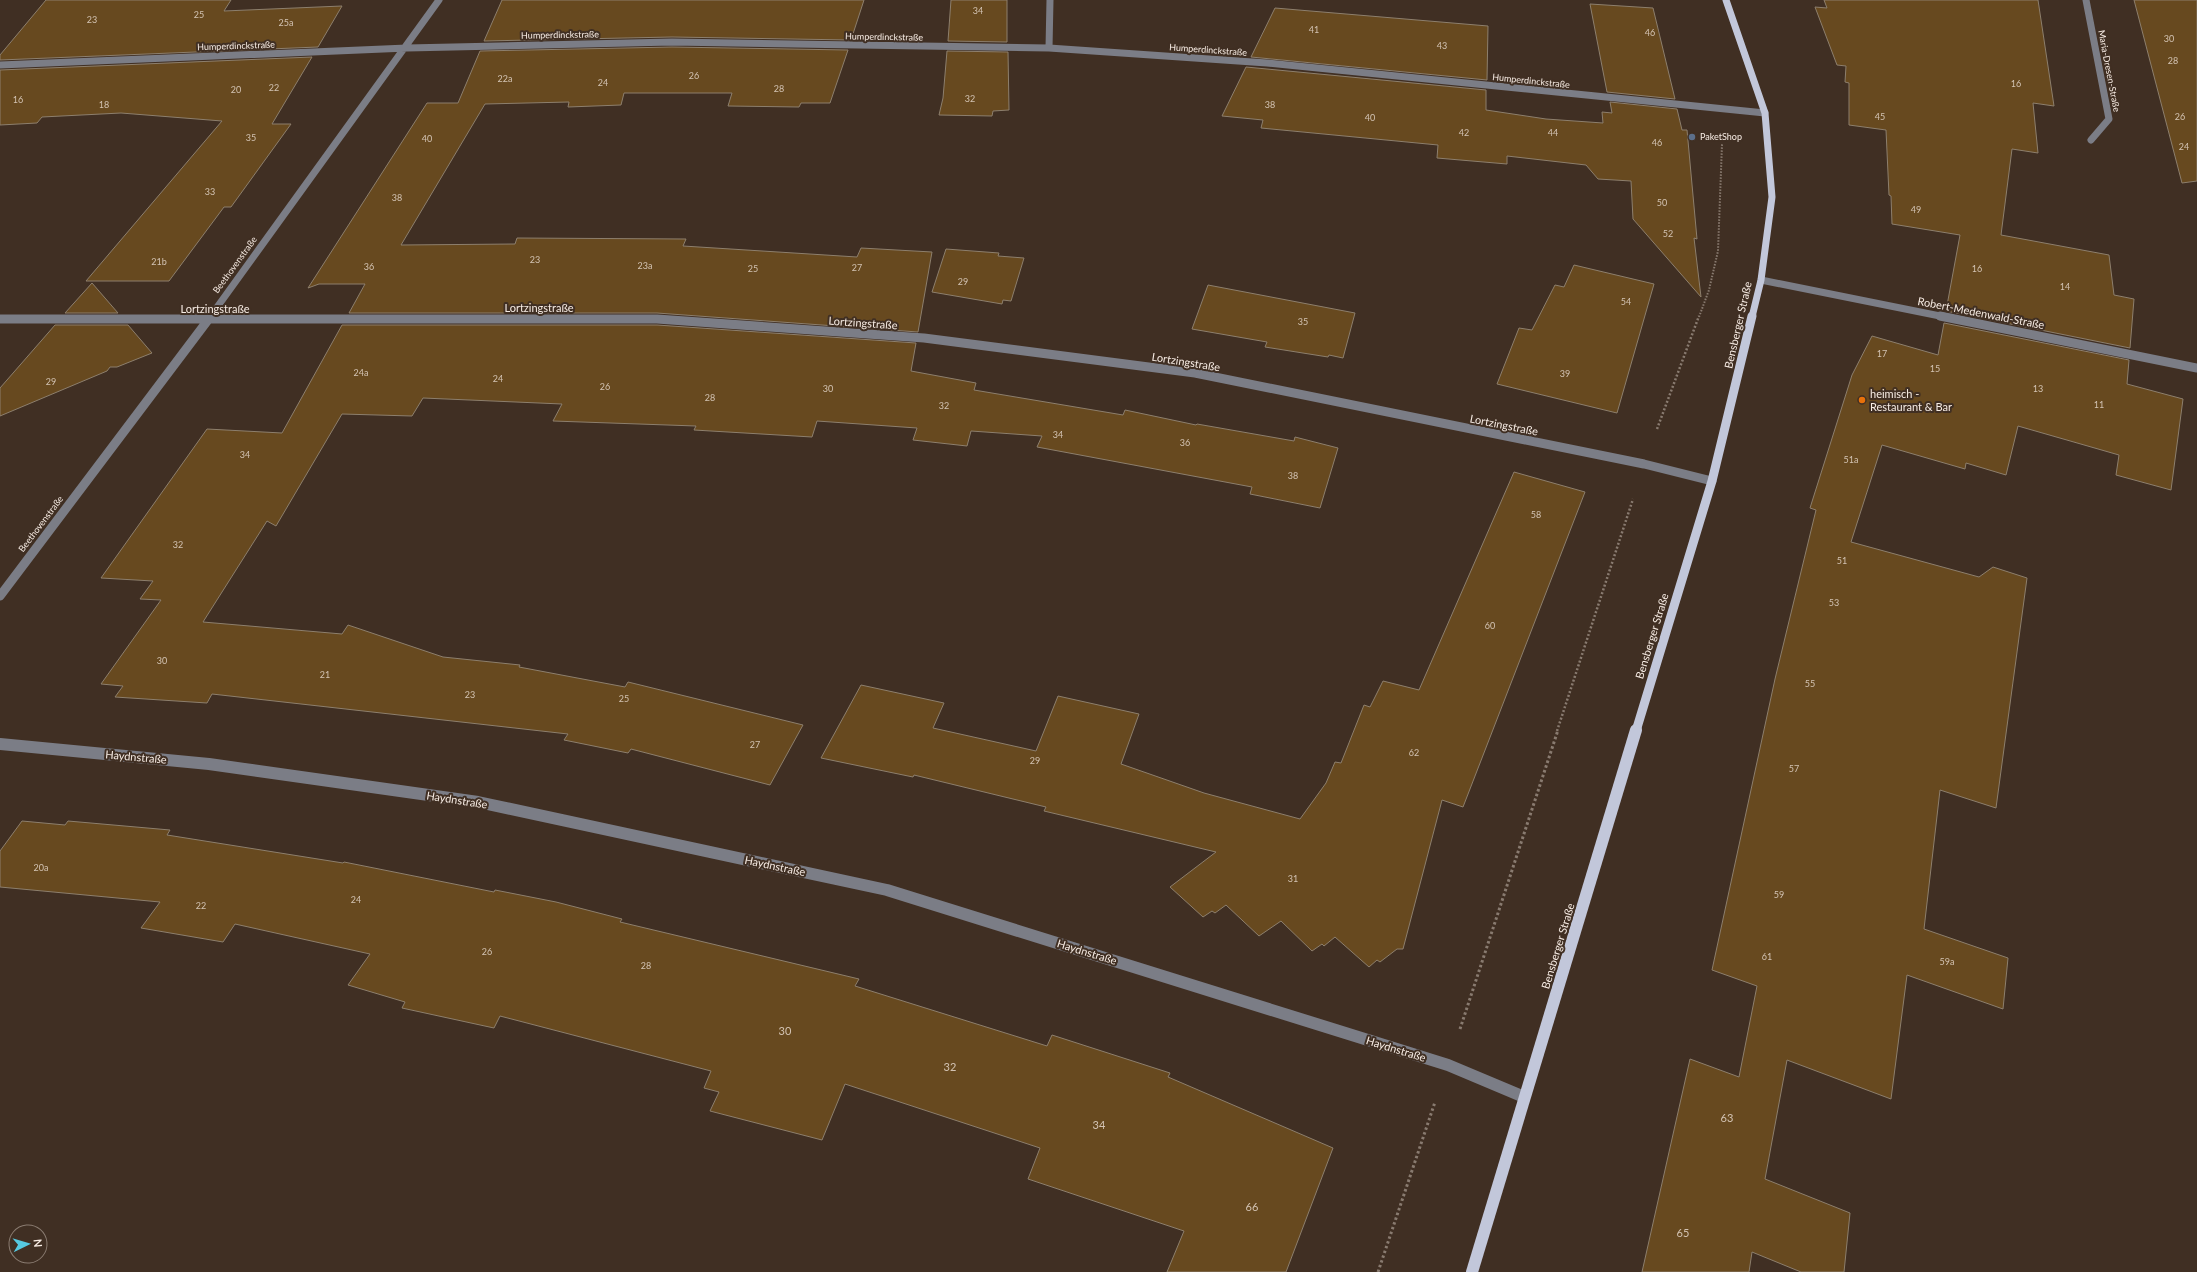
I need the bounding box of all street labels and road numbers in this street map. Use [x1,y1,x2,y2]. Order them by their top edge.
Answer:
street label: Humperdinckstraße [521,28,599,41]
street label: Maria-Dresen-Straße [2096,29,2123,113]
street label: Humperdinckstraße [845,30,923,43]
street label: Humperdinckstraße [197,39,275,52]
street label: Humperdinckstraße [1169,41,1248,58]
street label: Humperdinckstraße [1492,71,1571,90]
street label: Beethovenstraße [210,234,259,295]
street label: Bensberger Straße [1721,280,1754,370]
street label: Robert-Medenwald-Straße [1917,294,2046,331]
street label: Lortzingstraße [504,301,574,314]
street label: Lortzingstraße [180,302,250,315]
street label: Lortzingstraße [828,314,898,331]
street label: Lortzingstraße [1151,350,1221,373]
street label: Lortzingstraße [1469,412,1539,438]
street label: Beethovenstraße [16,493,65,554]
street label: Bensberger Straße [1632,591,1671,680]
street label: Haydnstraße [105,747,168,766]
street label: Haydnstraße [426,788,489,811]
street label: Haydnstraße [744,853,807,878]
street label: Bensberger Straße [1538,901,1577,990]
street label: Haydnstraße [1056,936,1119,967]
street label: Haydnstraße [1365,1033,1428,1064]

